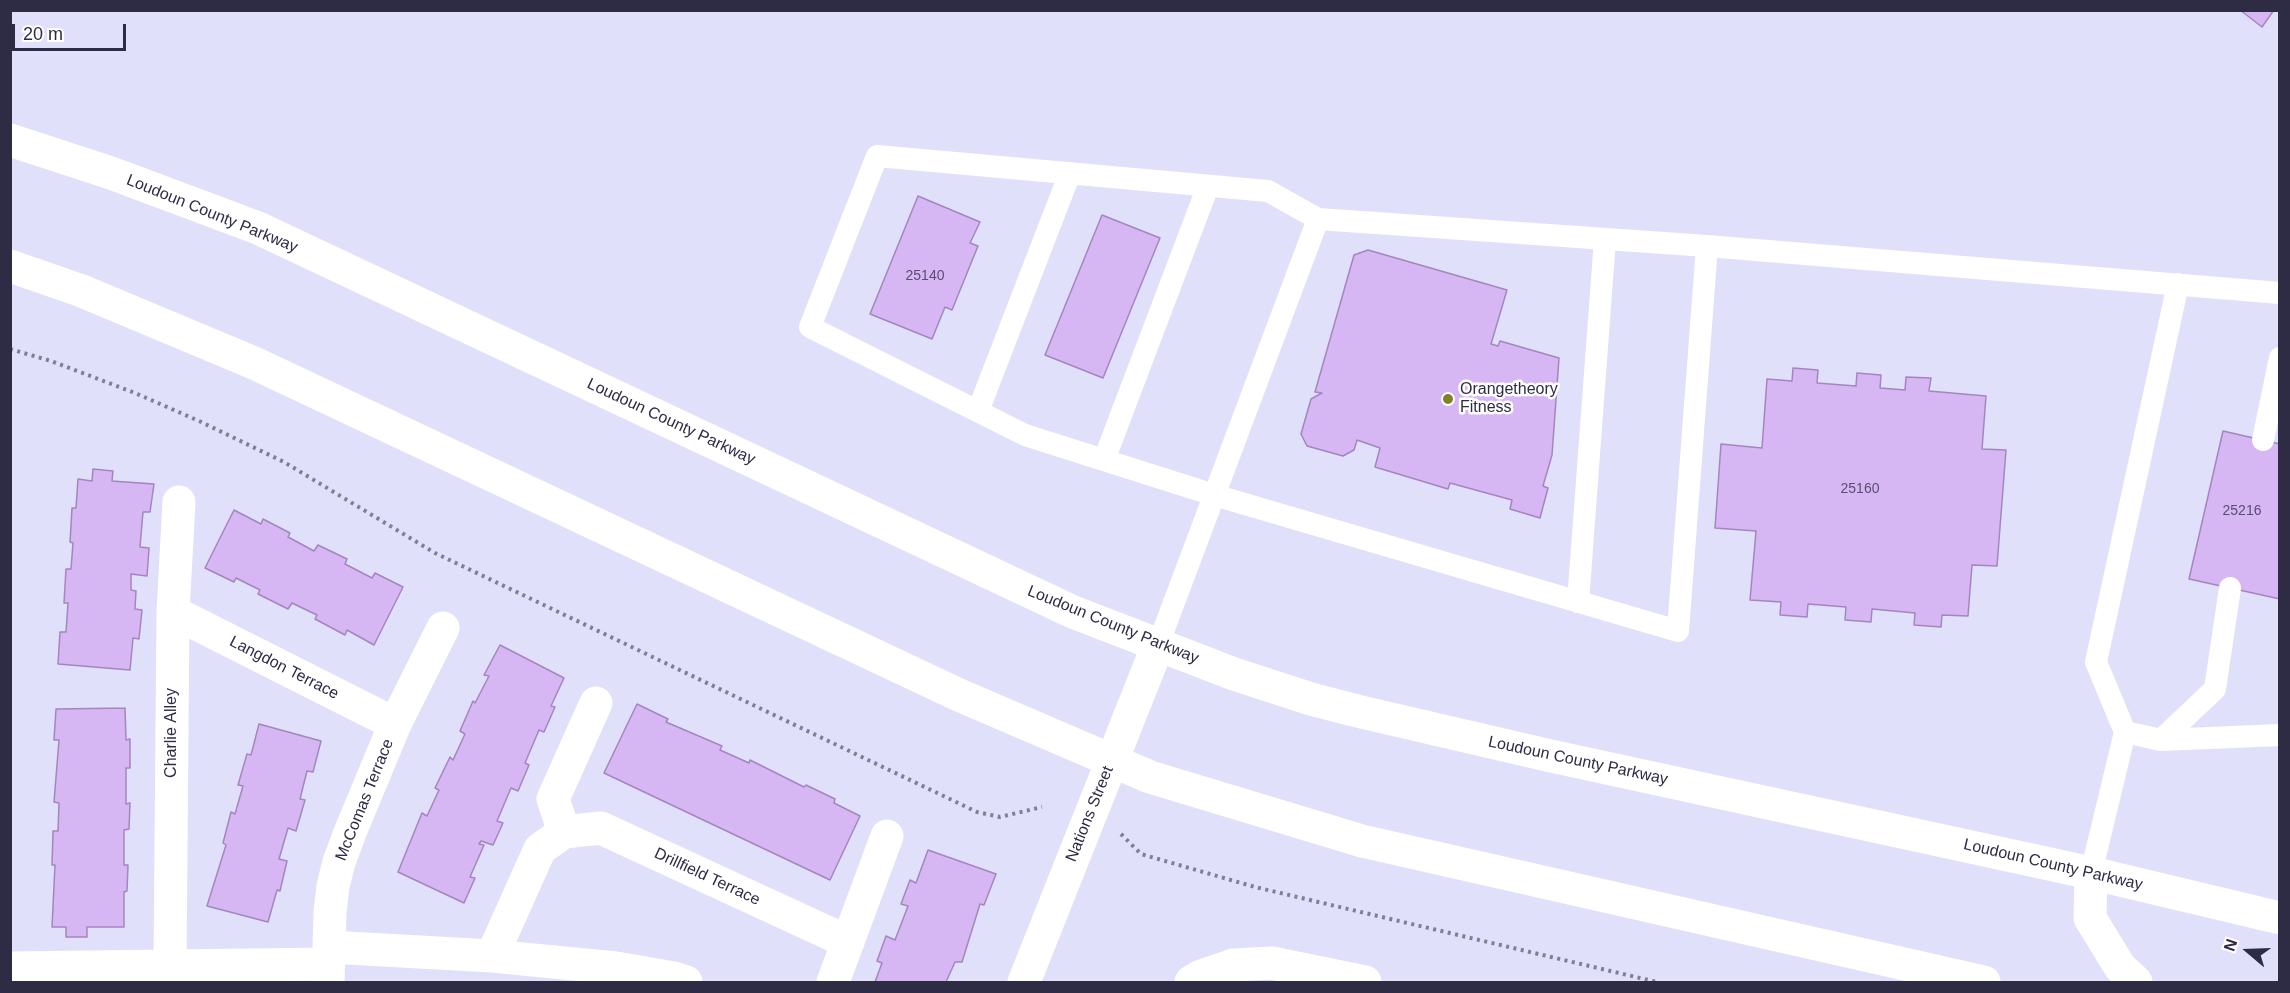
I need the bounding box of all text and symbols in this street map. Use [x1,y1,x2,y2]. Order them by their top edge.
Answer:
scale bar [15,12,129,50]
text: 20 m [23,24,63,44]
street label: Loudoun County Parkway [123,171,301,257]
house number: 25140 [906,268,944,284]
street label: Loudoun County Parkway [584,375,758,469]
place label: Orangetheory Fitness [1460,380,1558,418]
marker: Orangetheory Fitness [1441,392,1455,406]
house number: 25160 [1841,481,1879,497]
house number: 25216 [2223,503,2261,519]
street label: Loudoun County Parkway [1024,582,1202,668]
street label: Langdon Terrace [226,632,342,704]
street label: Charlie Alley [162,688,182,778]
street label: Loudoun County Parkway [1486,733,1670,789]
street label: McComas Terrace [332,736,398,864]
street label: Nations Street [1062,763,1118,865]
street label: Loudoun County Parkway [1962,835,2144,895]
street label: Drillfield Terrace [651,844,763,910]
north arrow [2218,921,2278,981]
text: N [2221,937,2240,953]

